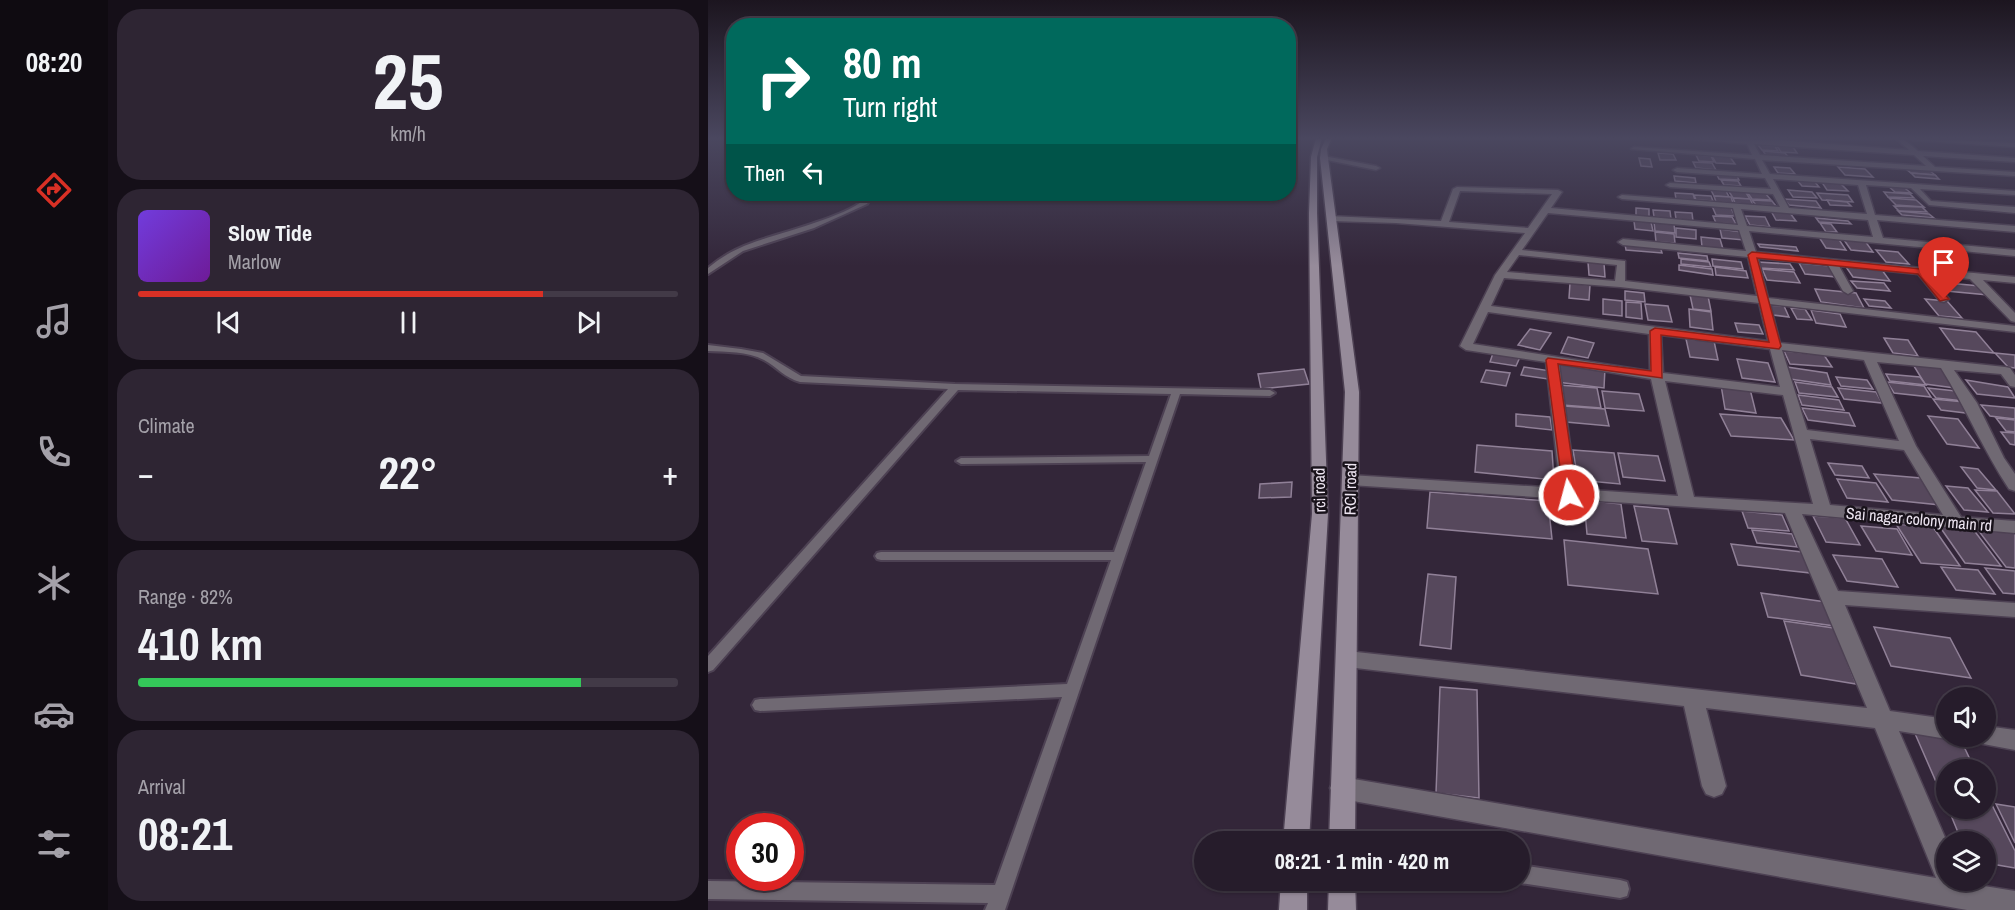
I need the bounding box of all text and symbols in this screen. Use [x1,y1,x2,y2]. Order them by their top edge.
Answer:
text: 25 [372,28,444,133]
text: 80 m [843,35,922,91]
icon: right [744,42,822,120]
text: 08:20 [26,44,82,80]
text: Turn right [843,89,937,125]
text: km/h [390,120,426,147]
icon: left [797,156,830,189]
text: Then [744,158,785,188]
icon: directions [33,169,75,211]
text: Slow Tide [228,218,312,248]
pin [1918,237,1969,299]
icon: arrive [1927,246,1960,279]
text: Marlow [228,248,281,275]
icon: music [33,300,75,342]
icon: previous [212,306,245,339]
icon: pause [392,306,425,339]
icon: next [572,306,605,339]
text: Climate [138,412,195,439]
icon: phone [33,431,75,473]
text: 22° [378,442,438,503]
text: − [138,451,154,495]
text: + [662,451,678,495]
street label: RCI road [1339,463,1361,515]
position arrow [1537,463,1601,527]
street label: rci road [1308,468,1330,512]
street label: Sai nagar colony main rd [1845,502,1993,536]
icon: climate [33,562,75,604]
text: Range · 82% [138,583,233,610]
text: 410 km [138,613,263,674]
map controls [1936,687,1996,891]
button: sound [1936,687,1996,747]
icon: car [33,693,75,735]
button: search [1936,759,1996,819]
text: Arrival [138,773,185,800]
text: 08:21 [138,803,232,864]
speed limit sign: 30 [726,813,804,891]
icon: filters [33,823,75,865]
button: layers [1936,831,1996,891]
text: 08:21 · 1 min · 420 m [1275,846,1449,876]

